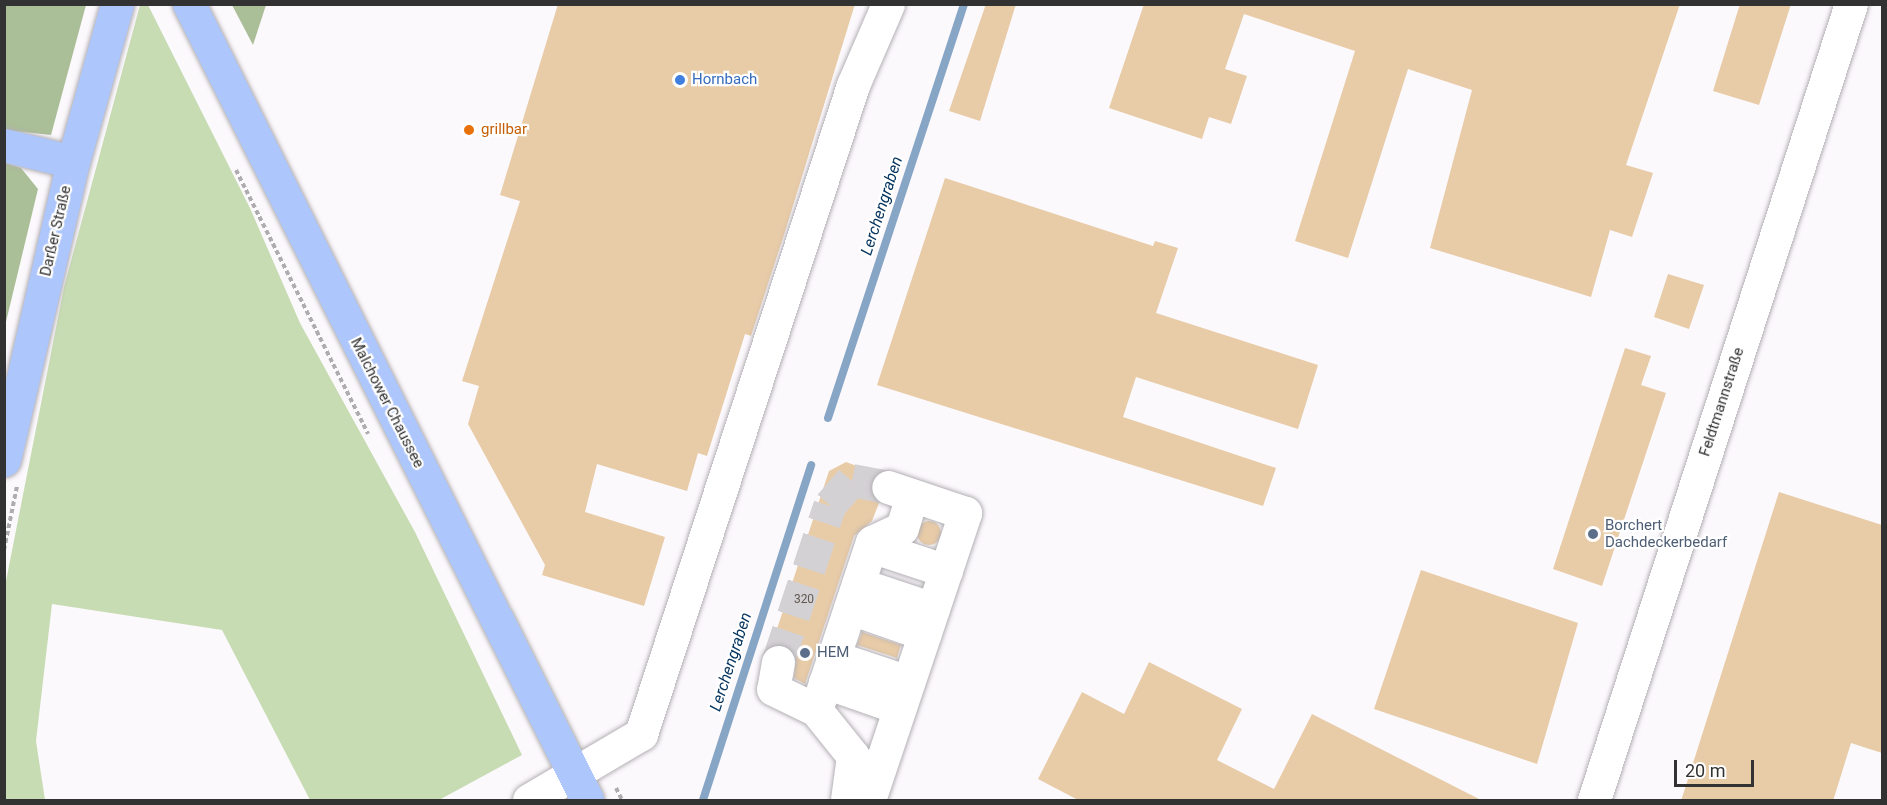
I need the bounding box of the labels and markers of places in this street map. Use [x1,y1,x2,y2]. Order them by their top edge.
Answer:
place label: Hornbach [692,71,757,89]
marker: Hornbach [673,73,687,87]
place label: grillbar [481,121,527,139]
marker: grillbar [462,123,476,137]
place label: Borchert Dachdeckerbedarf [1605,516,1727,551]
marker: Borchert Dachdeckerbedarf [1586,527,1600,541]
place label: HEM [817,644,849,662]
marker: HEM [798,646,812,660]

